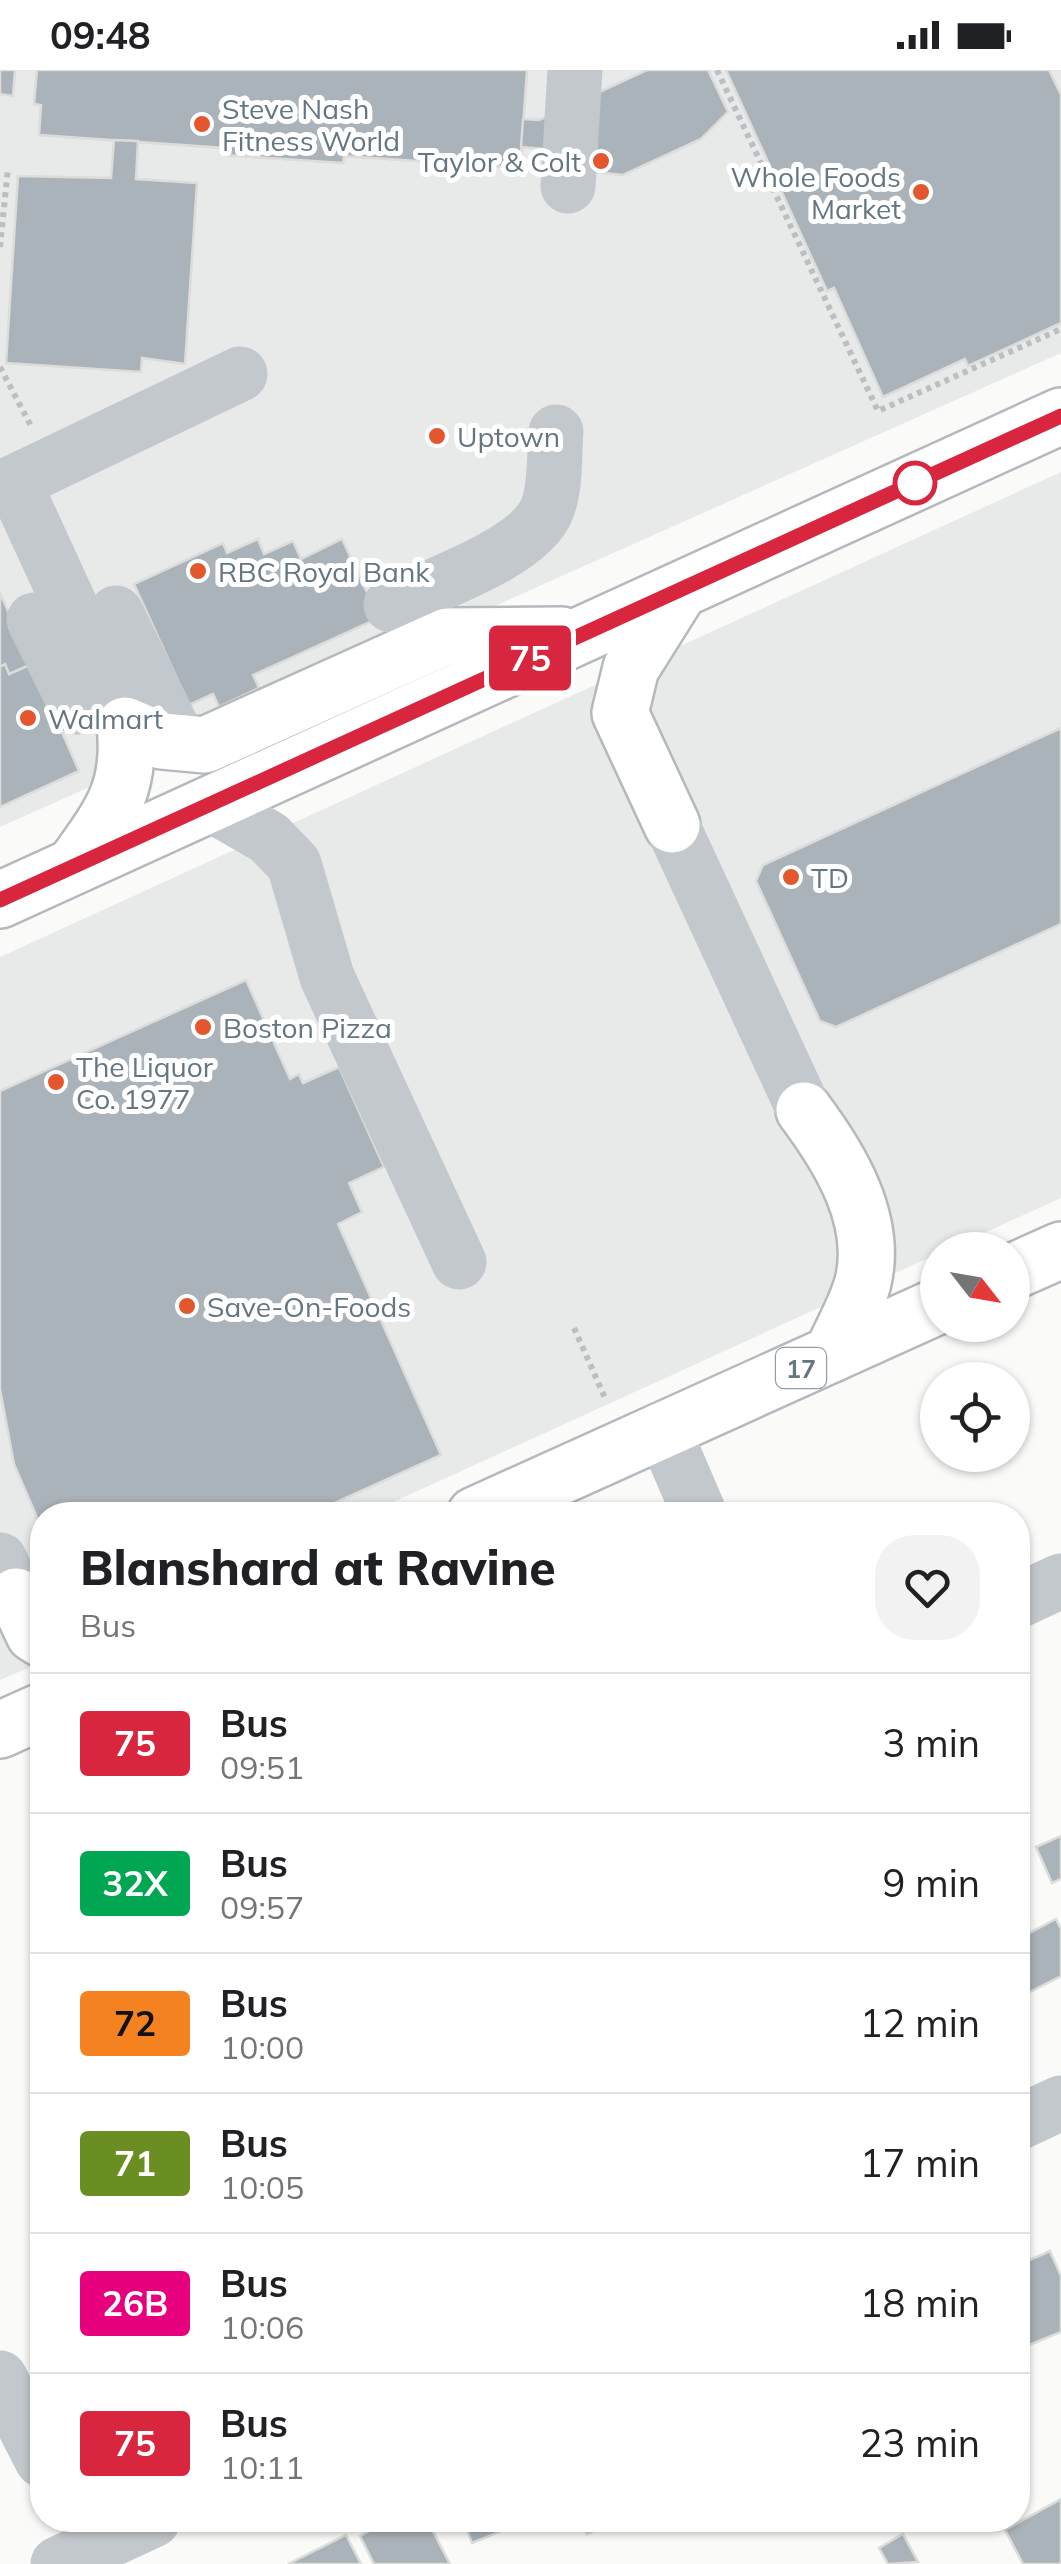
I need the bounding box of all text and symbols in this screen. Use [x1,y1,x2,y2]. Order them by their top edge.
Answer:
text: 09:48 [50,11,151,59]
place label: Steve Nash Fitness World [222,91,400,158]
marker: Steve Nash Fitness World [191,113,213,135]
place label: Taylor & Colt [418,144,581,179]
marker: Taylor & Colt [590,150,612,172]
place label: Whole Foods Market [730,159,901,226]
marker: Whole Foods Market [910,181,932,203]
place label: Uptown [457,419,560,454]
marker: Uptown [426,425,448,447]
unlabelled marker [894,462,936,504]
place label: RBC Royal Bank [218,554,430,589]
marker: RBC Royal Bank [187,560,209,582]
line badge: 75 [485,626,575,690]
text: 75 [509,636,551,680]
place label: Walmart [48,701,163,736]
marker: Walmart [17,707,39,729]
place label: TD [811,860,849,895]
marker: TD [780,866,802,888]
place label: Boston Pizza [223,1010,392,1045]
marker: Boston Pizza [192,1016,214,1038]
place label: The Liquor Co. 1977 [76,1049,214,1116]
marker: The Liquor Co. 1977 [45,1071,67,1093]
north arrow [920,1232,1030,1342]
map controls [920,1232,1030,1472]
place label: Save-On-Foods [207,1289,411,1324]
marker: Save-On-Foods [176,1295,198,1317]
road number: 17 [776,1348,826,1388]
button: locate [920,1362,1030,1472]
button: heart [875,1535,980,1640]
text: Blanshard at Ravine [80,1537,556,1597]
text: Bus [80,1605,136,1645]
text: Bus [220,1699,288,1747]
text: 3 min [883,1719,980,1767]
text: 75 [114,1721,156,1765]
text: 09:51 [220,1747,304,1787]
text: Bus [220,1839,288,1887]
text: 9 min [883,1859,980,1907]
text: 32X [102,1861,168,1905]
text: 09:57 [220,1887,304,1927]
text: Bus [220,1979,288,2027]
text: 12 min [860,1999,980,2047]
text: 72 [114,2001,156,2045]
text: 10:00 [220,2027,304,2067]
text: Bus [220,2119,288,2167]
text: 17 min [860,2139,980,2187]
text: 71 [114,2141,156,2185]
text: 10:05 [220,2167,304,2207]
text: Bus [220,2259,288,2307]
text: 18 min [860,2279,980,2327]
text: 26B [102,2281,168,2325]
text: 10:06 [220,2307,304,2347]
text: Bus [220,2399,288,2447]
text: 23 min [860,2419,980,2467]
text: 75 [114,2421,156,2465]
text: 10:11 [220,2447,304,2487]

